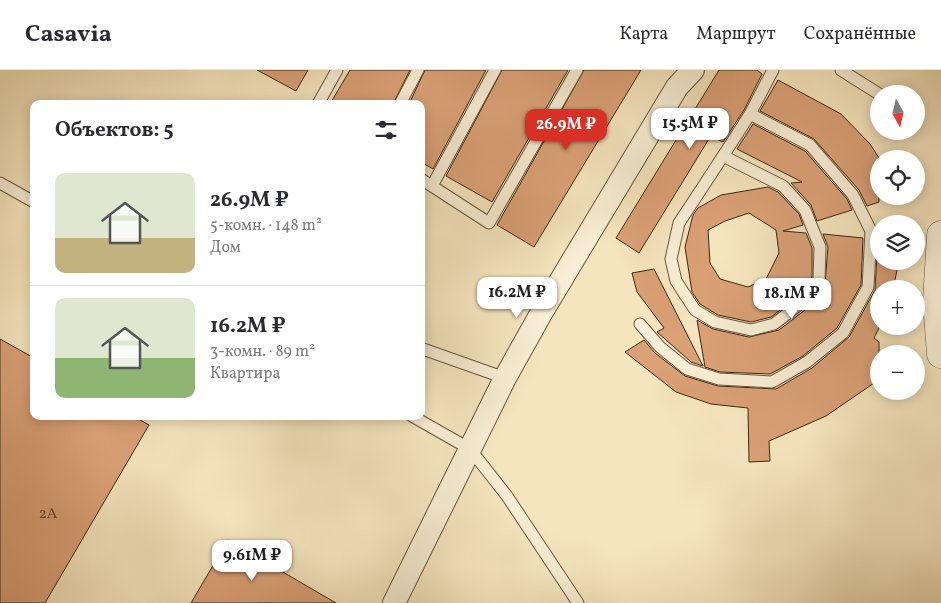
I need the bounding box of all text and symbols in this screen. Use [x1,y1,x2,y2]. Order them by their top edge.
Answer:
text: Casavia [25,18,112,52]
text: Карта [619,22,668,47]
text: Маршрут [696,22,776,47]
text: Сохранённые [804,22,916,47]
north arrow [870,85,925,140]
map controls [870,85,925,400]
pin: 26.9M ₽ [520,108,612,151]
pin: 15.5M ₽ [644,108,736,150]
text: 15.5M ₽ [662,113,718,135]
text: 26.9M ₽ [536,114,596,136]
text: Объектов: 5 [55,116,174,145]
icon: filters [372,116,400,144]
button: locate [870,150,925,205]
text: 26.9M ₽ [210,186,289,215]
icon: home [95,193,155,253]
text: 5-комн. · 148 m² [210,215,322,237]
button: layers [870,215,925,270]
text: Дом [210,237,241,259]
pin: 16.2M ₽ [471,276,563,319]
pin: 18.1M ₽ [746,278,838,320]
button: + [870,280,925,335]
text: 16.2M ₽ [488,282,546,304]
text: 18.1M ₽ [764,283,820,305]
text: 16.2M ₽ [210,312,286,341]
icon: home [95,318,155,378]
text: 3-комн. · 89 m² [210,341,315,363]
button: − [870,345,925,400]
text: Квартира [210,363,280,385]
house number: 2А [39,504,58,525]
pin: 9.61M ₽ [206,540,298,582]
text: 9.61M ₽ [223,545,281,567]

